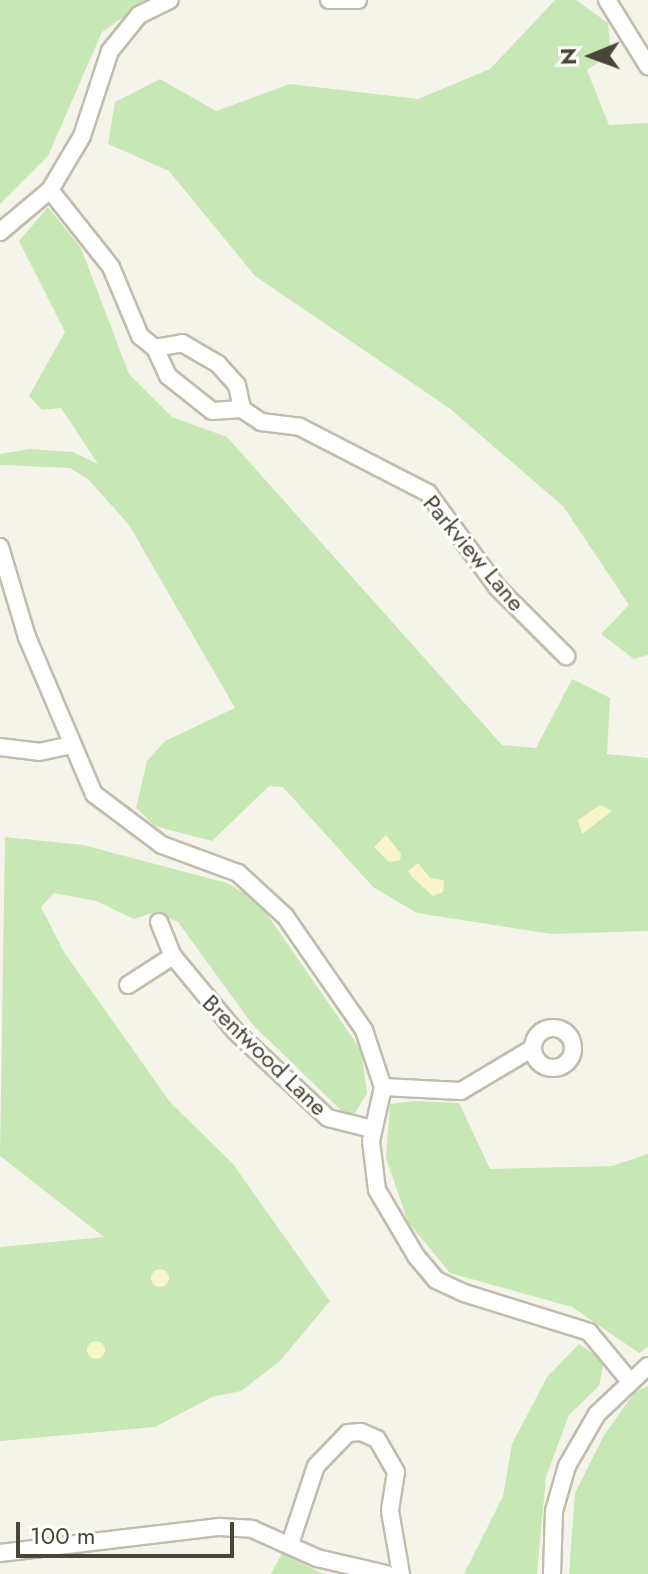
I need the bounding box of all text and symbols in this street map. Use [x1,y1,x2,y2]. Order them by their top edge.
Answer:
north arrow [552,16,632,96]
text: N [552,47,584,65]
street label: Parkview Lane [417,489,531,617]
street label: Brentwood Lane [197,988,333,1122]
scale bar [20,1506,238,1556]
text: 100 m [30,1518,96,1553]

